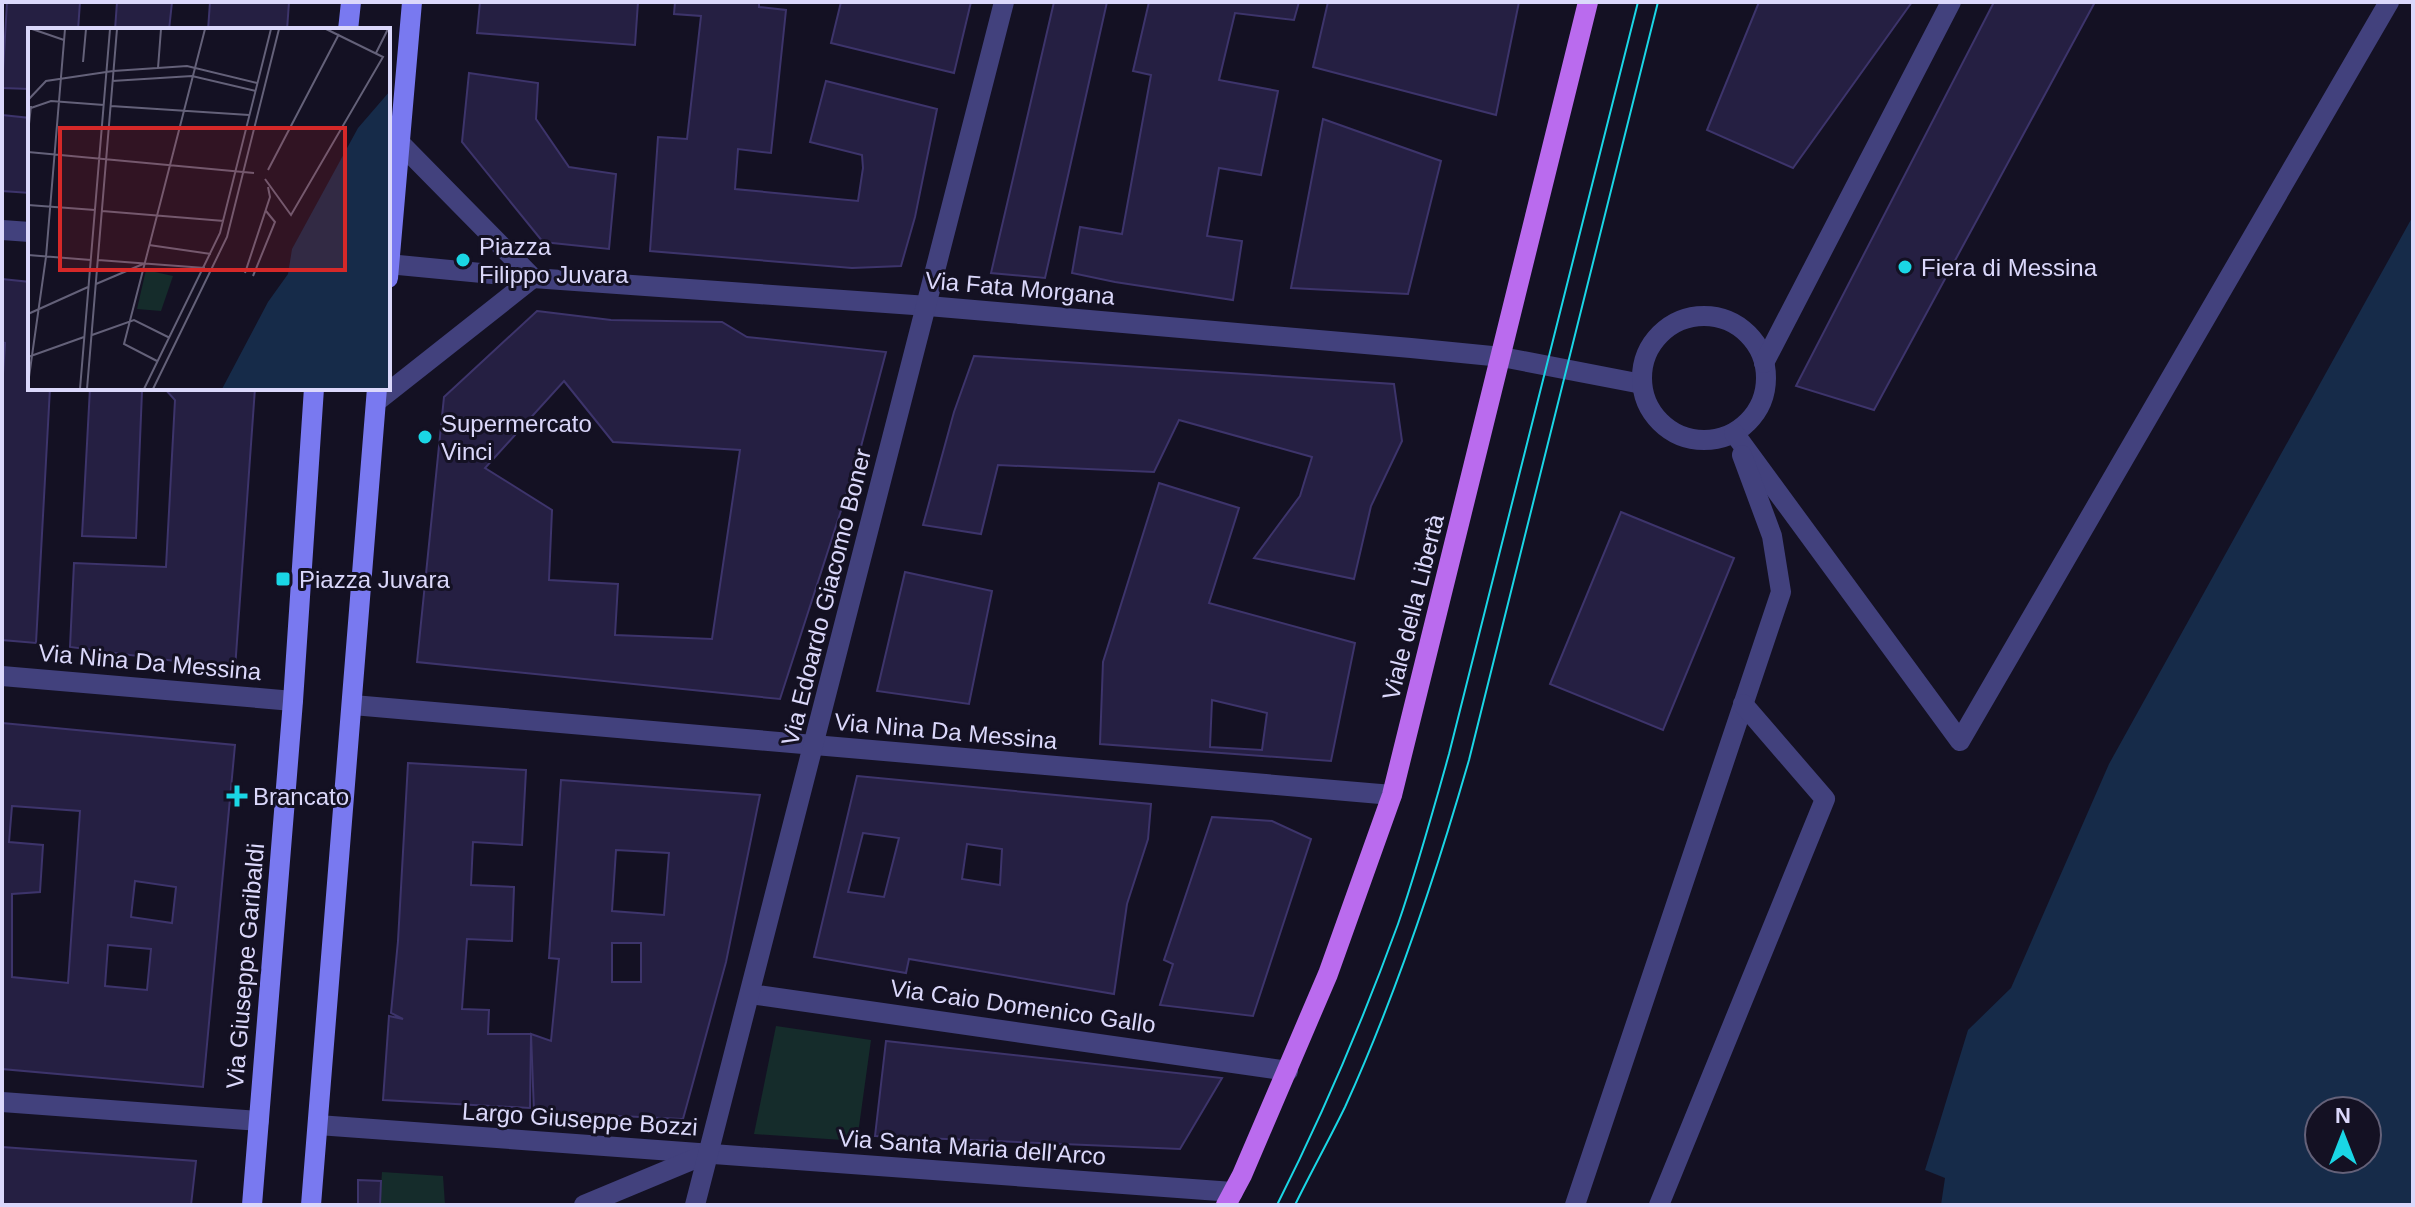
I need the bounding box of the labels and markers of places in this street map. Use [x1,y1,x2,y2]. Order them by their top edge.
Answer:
place label: Piazza Filippo Juvara [479,233,629,288]
marker: Piazza Filippo Juvara [454,251,472,269]
place label: Fiera di Messina [1921,254,2098,281]
marker: Fiera di Messina [1896,258,1914,276]
place label: Supermercato Vinci [441,410,592,465]
marker: Supermercato Vinci [416,428,434,446]
place label: Piazza Juvara [299,566,450,593]
marker: Piazza Juvara [274,570,292,588]
place label: Brancato [253,783,349,810]
marker: Brancato [228,787,246,805]

